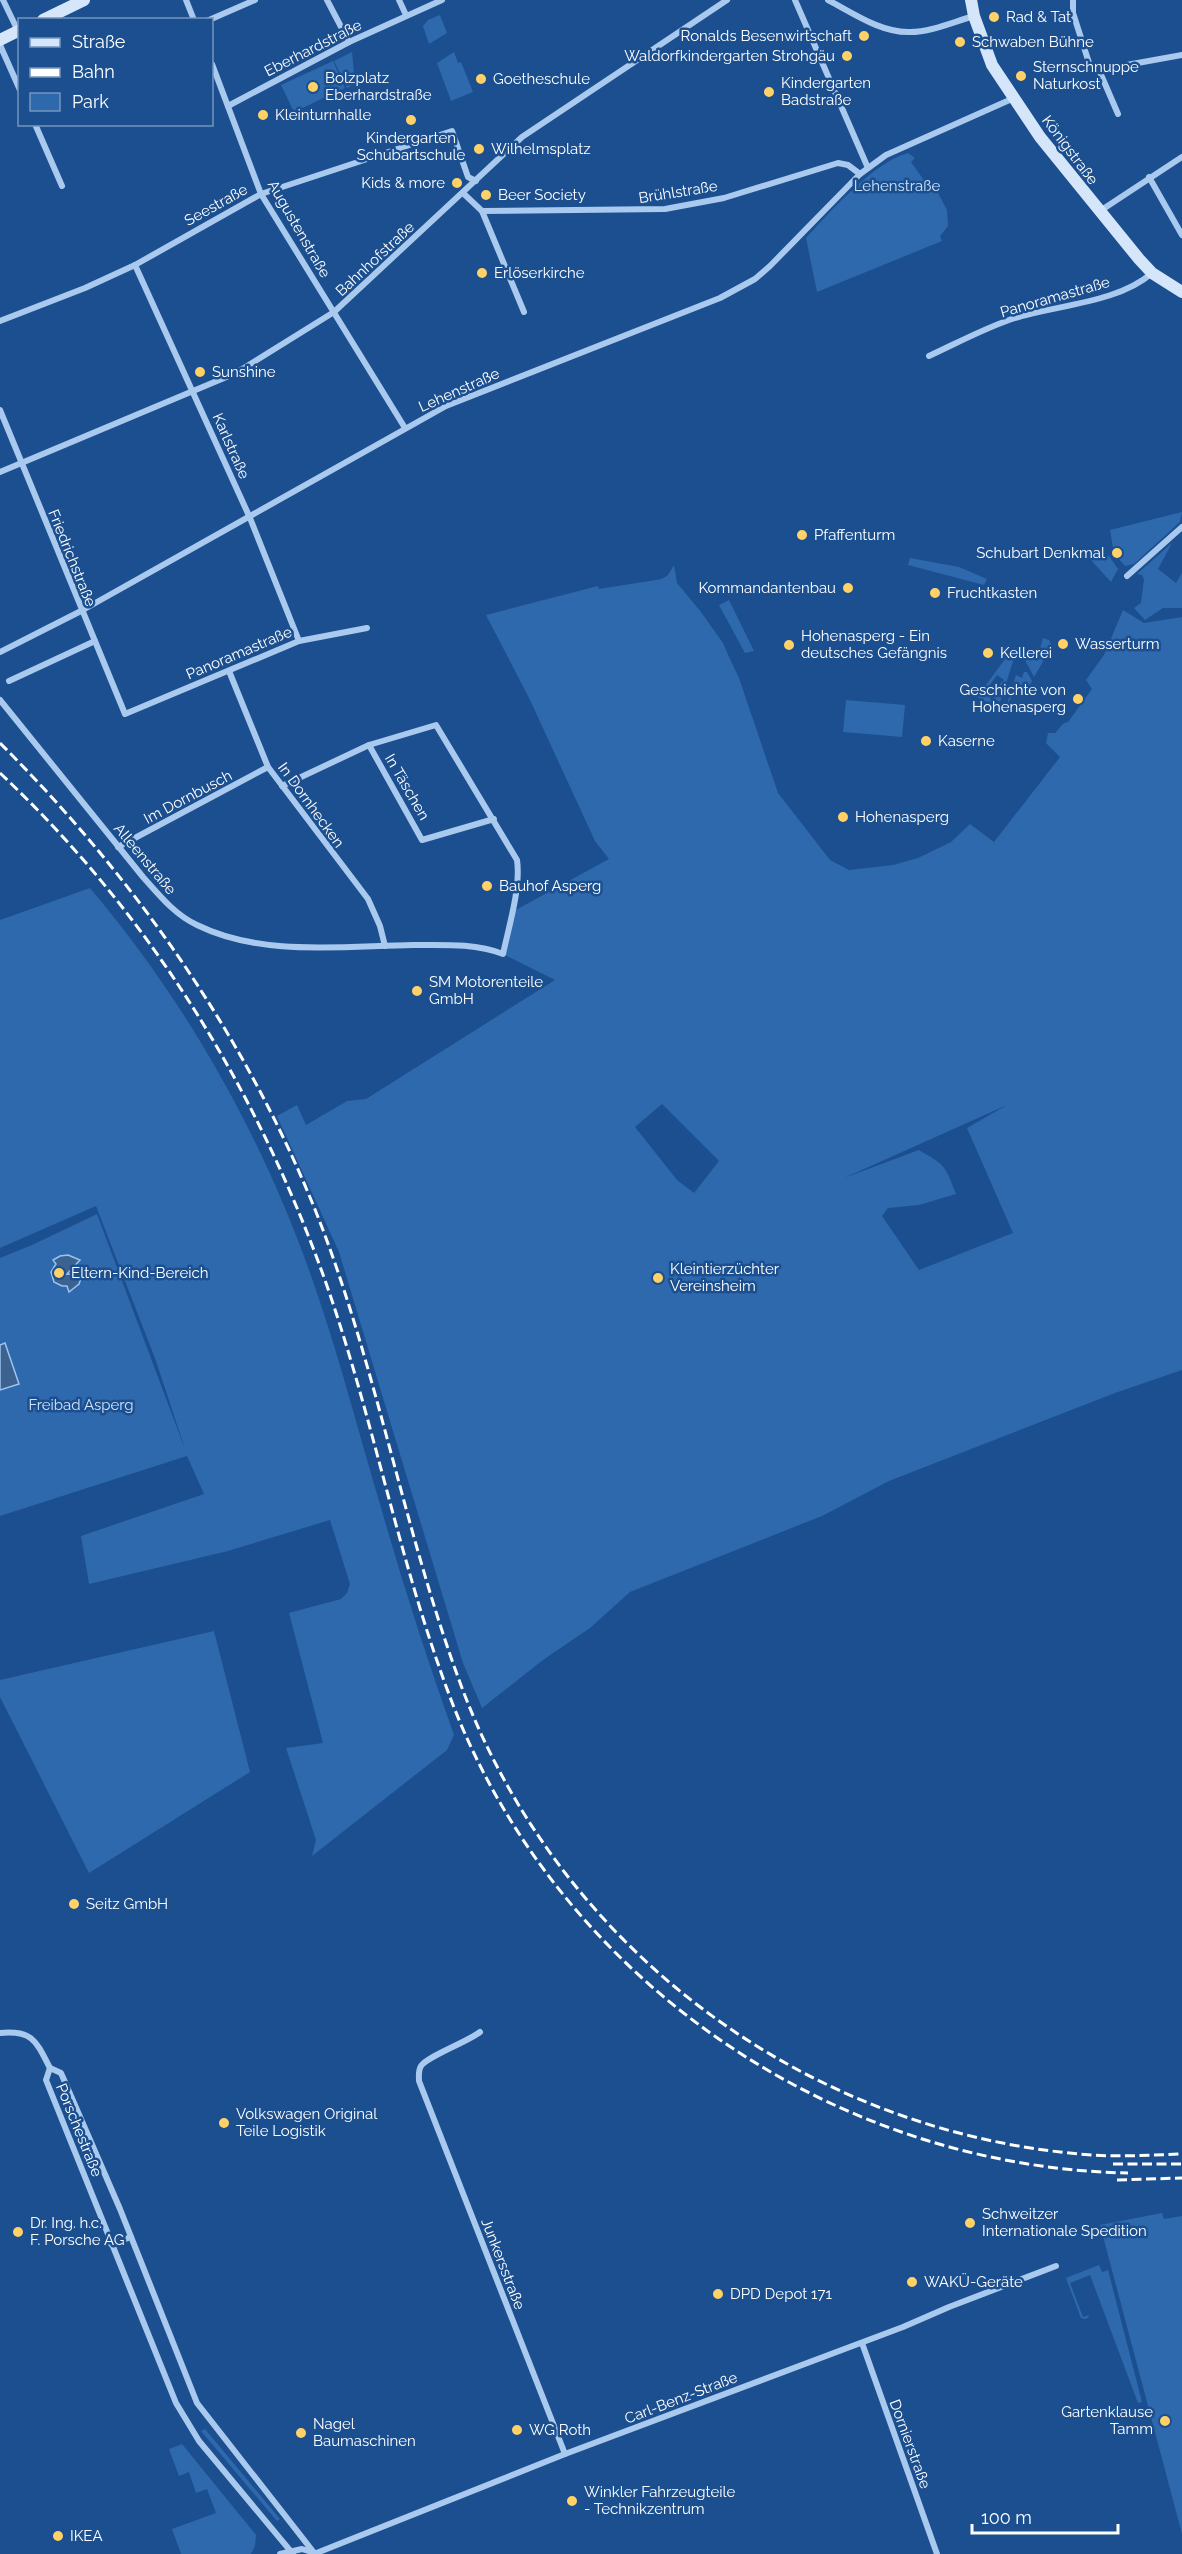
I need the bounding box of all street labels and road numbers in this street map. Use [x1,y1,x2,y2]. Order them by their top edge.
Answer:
street label: Eberhardstraße [261,16,365,80]
street label: Königstraße [1038,112,1102,188]
street label: Augustenstraße [264,177,334,281]
street label: Brühlstraße [637,177,719,207]
street label: Seestraße [181,180,251,230]
street label: Bahnhofstraße [332,218,418,300]
street label: Panoramastraße [998,273,1112,321]
street label: Lehenstraße [416,364,502,416]
street label: Karlstraße [209,410,254,482]
street label: Friedrichstraße [44,507,100,609]
street label: Panoramastraße [183,623,295,683]
street label: In Täschen [381,751,433,823]
street label: In Dornhecken [274,759,348,851]
street label: Im Dornbusch [141,766,235,828]
street label: Alleenstraße [110,820,180,898]
street label: Porschestraße [52,2081,106,2180]
street label: Junkersstraße [477,2216,529,2312]
street label: Carl-Benz-Straße [622,2368,740,2428]
street label: Dornierstraße [886,2397,935,2491]

